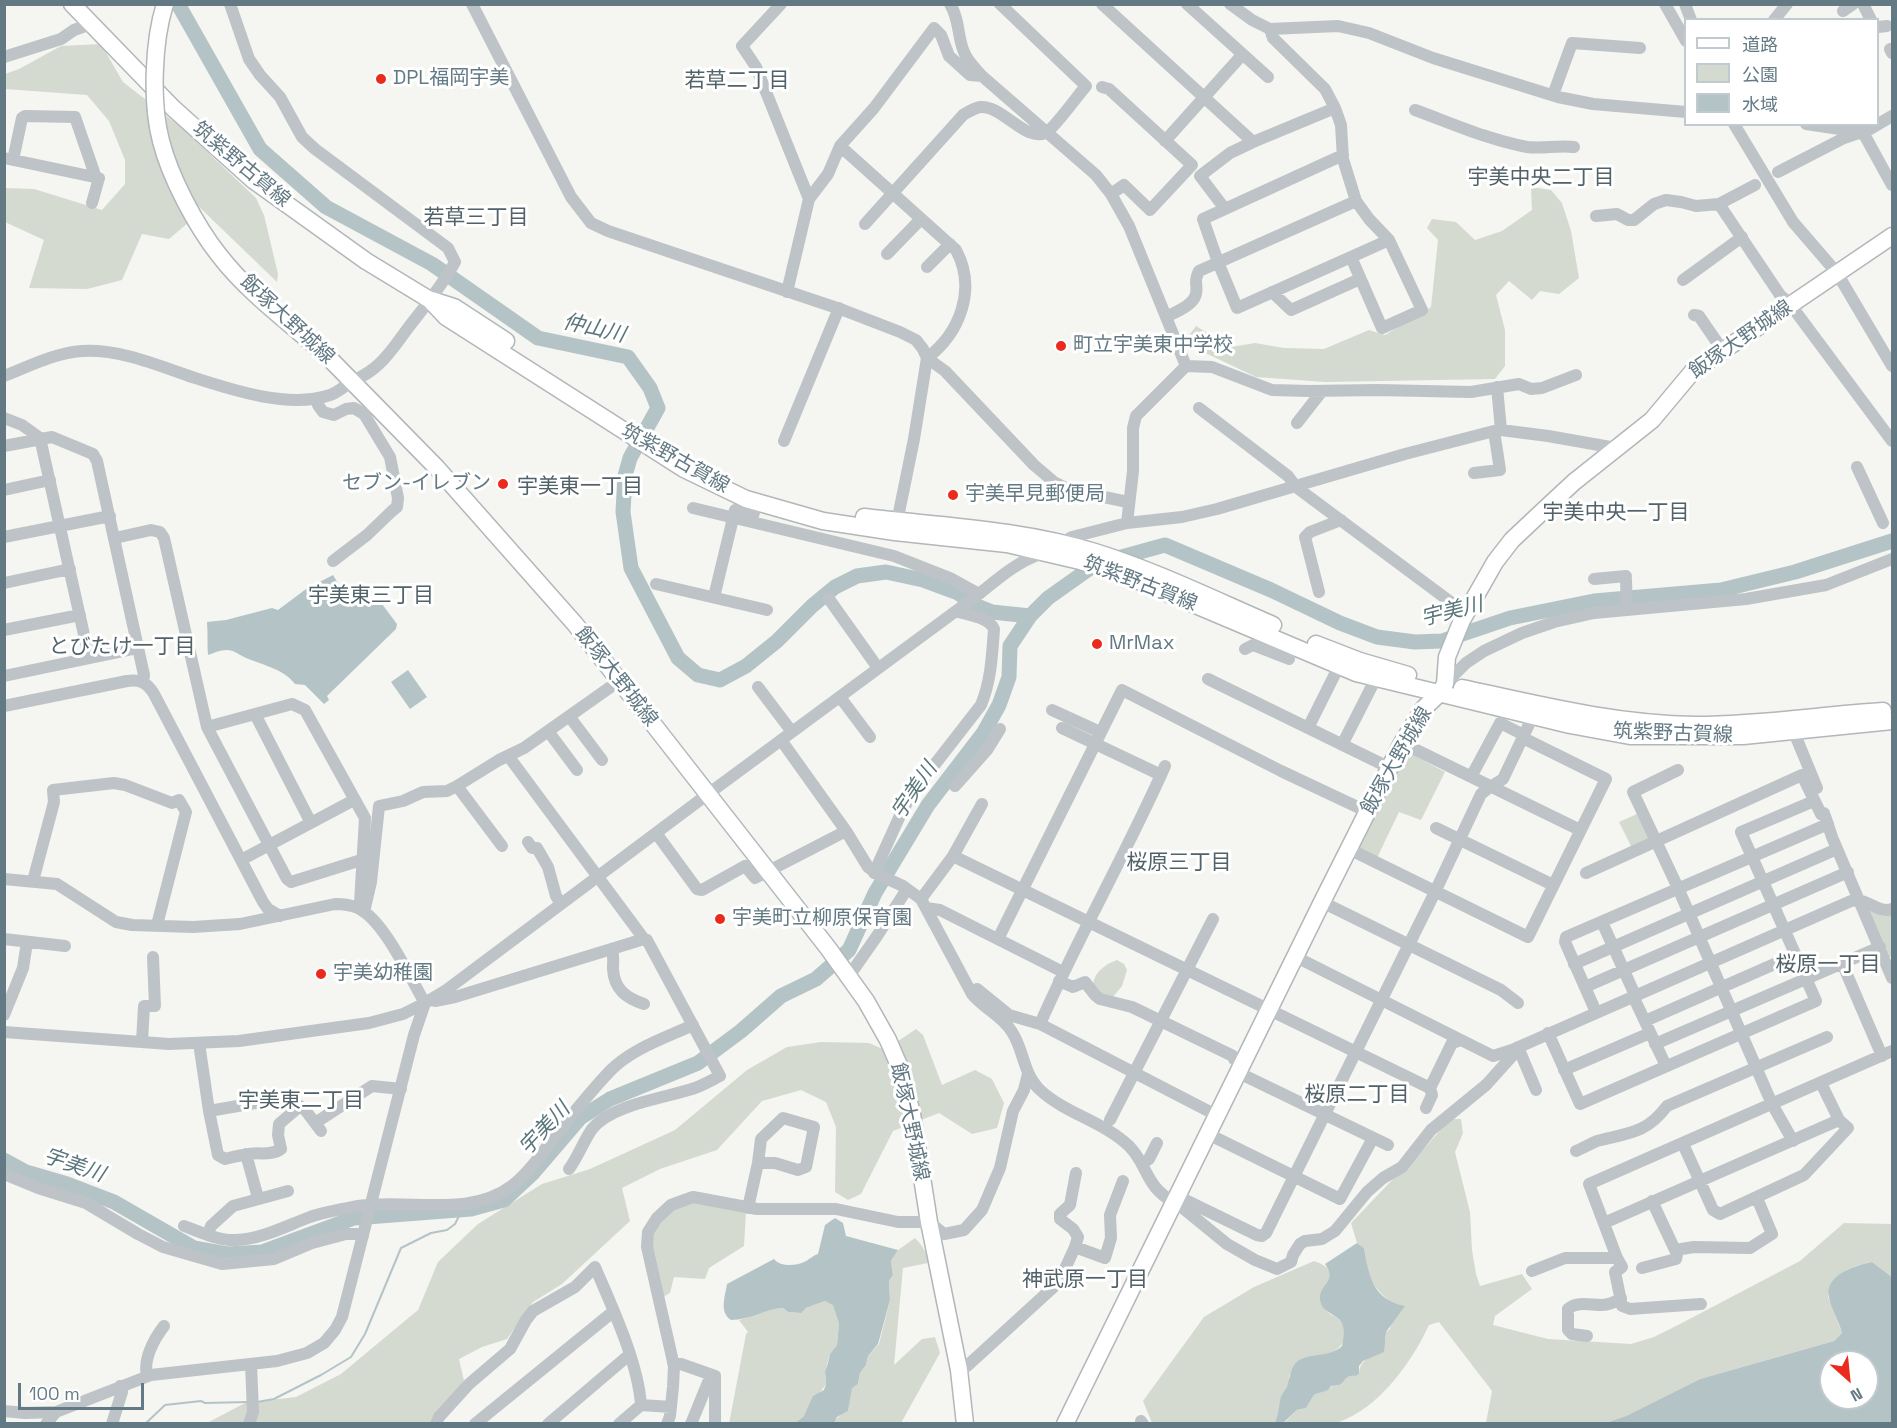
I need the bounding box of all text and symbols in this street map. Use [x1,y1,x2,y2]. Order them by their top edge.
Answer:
legend [1684,18,1879,126]
text: 道路 [1742,33,1778,56]
text: 公園 [1742,63,1778,86]
place label: DPL福岡宇美 [393,67,509,91]
district label: 若草二丁目 [685,68,789,94]
marker: DPL福岡宇美 [374,72,388,86]
text: 水域 [1742,93,1778,116]
street label: 筑紫野古賀線 [187,117,295,213]
district label: 宇美中央二丁目 [1468,165,1614,191]
district label: 若草三丁目 [424,205,528,231]
street label: 飯塚大野城線 [235,270,339,370]
street label: 飯塚大野城線 [1685,296,1797,384]
water label: 仲山川 [560,310,628,348]
place label: 町立宇美東中学校 [1073,334,1233,358]
marker: 町立宇美東中学校 [1054,339,1068,353]
street label: 筑紫野古賀線 [617,419,733,499]
place label: セブン-イレブン [342,472,491,496]
district label: 宇美東一丁目 [517,474,643,500]
marker: セブン-イレブン [496,477,510,491]
place label: 宇美早見郵便局 [965,483,1105,507]
marker: 宇美早見郵便局 [946,488,960,502]
district label: 宇美中央一丁目 [1543,500,1689,526]
street label: 筑紫野古賀線 [1080,551,1200,617]
district label: 宇美東三丁目 [308,583,434,609]
water label: 宇美川 [1418,592,1486,632]
street label: 飯塚大野城線 [570,622,662,732]
place label: MrMax [1109,632,1174,656]
district label: とびたけ一丁目 [49,634,195,660]
marker: MrMax [1090,637,1104,651]
street label: 飯塚大野城線 [1357,703,1437,819]
street label: 筑紫野古賀線 [1613,720,1733,748]
water label: 宇美川 [887,758,943,824]
district label: 桜原三丁目 [1127,850,1231,876]
place label: 宇美町立柳原保育園 [732,907,912,931]
marker: 宇美町立柳原保育園 [713,912,727,926]
district label: 桜原一丁目 [1776,952,1880,978]
place label: 宇美幼稚園 [333,962,433,986]
marker: 宇美幼稚園 [314,967,328,981]
street label: 飯塚大野城線 [885,1061,933,1183]
district label: 桜原二丁目 [1305,1082,1409,1108]
district label: 宇美東二丁目 [238,1088,364,1114]
water label: 宇美川 [514,1097,576,1161]
water label: 宇美川 [40,1144,108,1188]
district label: 神武原一丁目 [1022,1267,1148,1293]
north arrow [1819,1350,1879,1410]
scale bar [21,1371,147,1409]
text: 100 m [29,1382,80,1405]
text: N [1847,1383,1866,1406]

